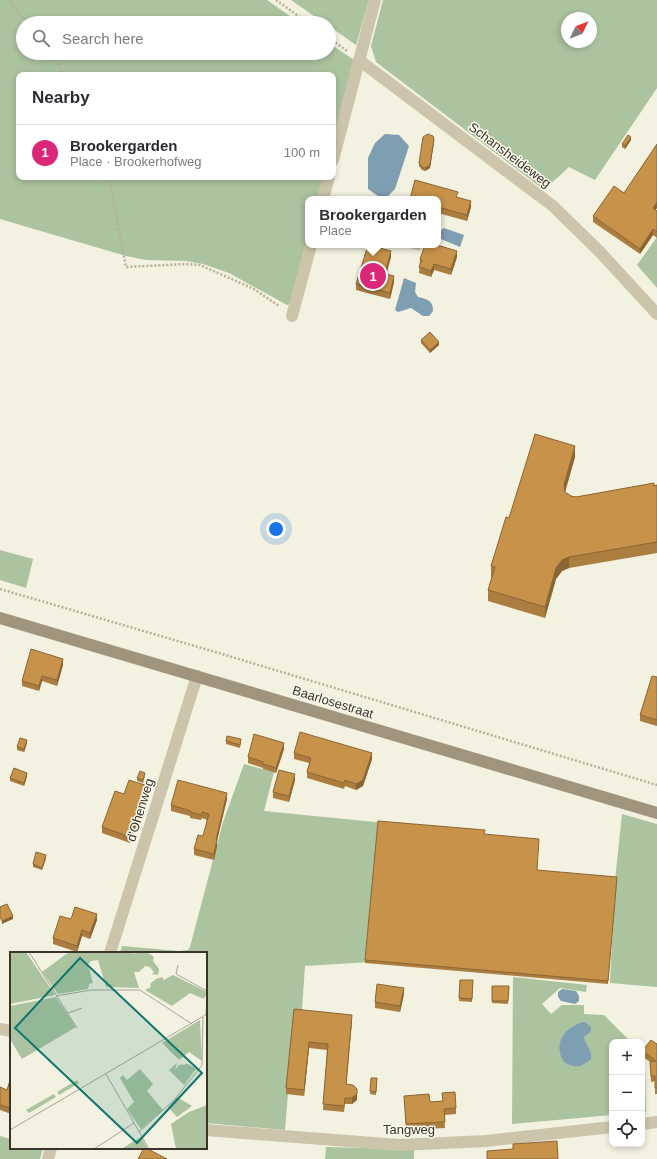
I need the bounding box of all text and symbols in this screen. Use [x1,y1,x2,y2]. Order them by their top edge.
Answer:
north arrow [561,12,597,48]
search box [16,16,336,60]
icon: search [30,27,52,49]
text: Search here [62,30,144,47]
text: Nearby [32,88,90,107]
street label: Schansheideweg [466,119,554,191]
text: Brookergarden [70,137,178,154]
text: 1 [41,145,49,160]
text: 100 m [284,145,320,160]
text: Place · Brookerhofweg [70,154,202,169]
popup [305,196,441,248]
text: Brookergarden [319,206,427,223]
text: Place [319,223,352,238]
pin: 1 [360,261,386,291]
your location [266,519,286,539]
street label: Baarlosestraat [291,683,376,722]
street label: d'Ohenweg [123,777,157,843]
inset map [10,952,207,1149]
map controls [609,1039,645,1147]
button: + [609,1039,645,1075]
button: − [609,1075,645,1111]
button: locate [609,1111,645,1147]
street label: Tangweg [383,1122,435,1137]

